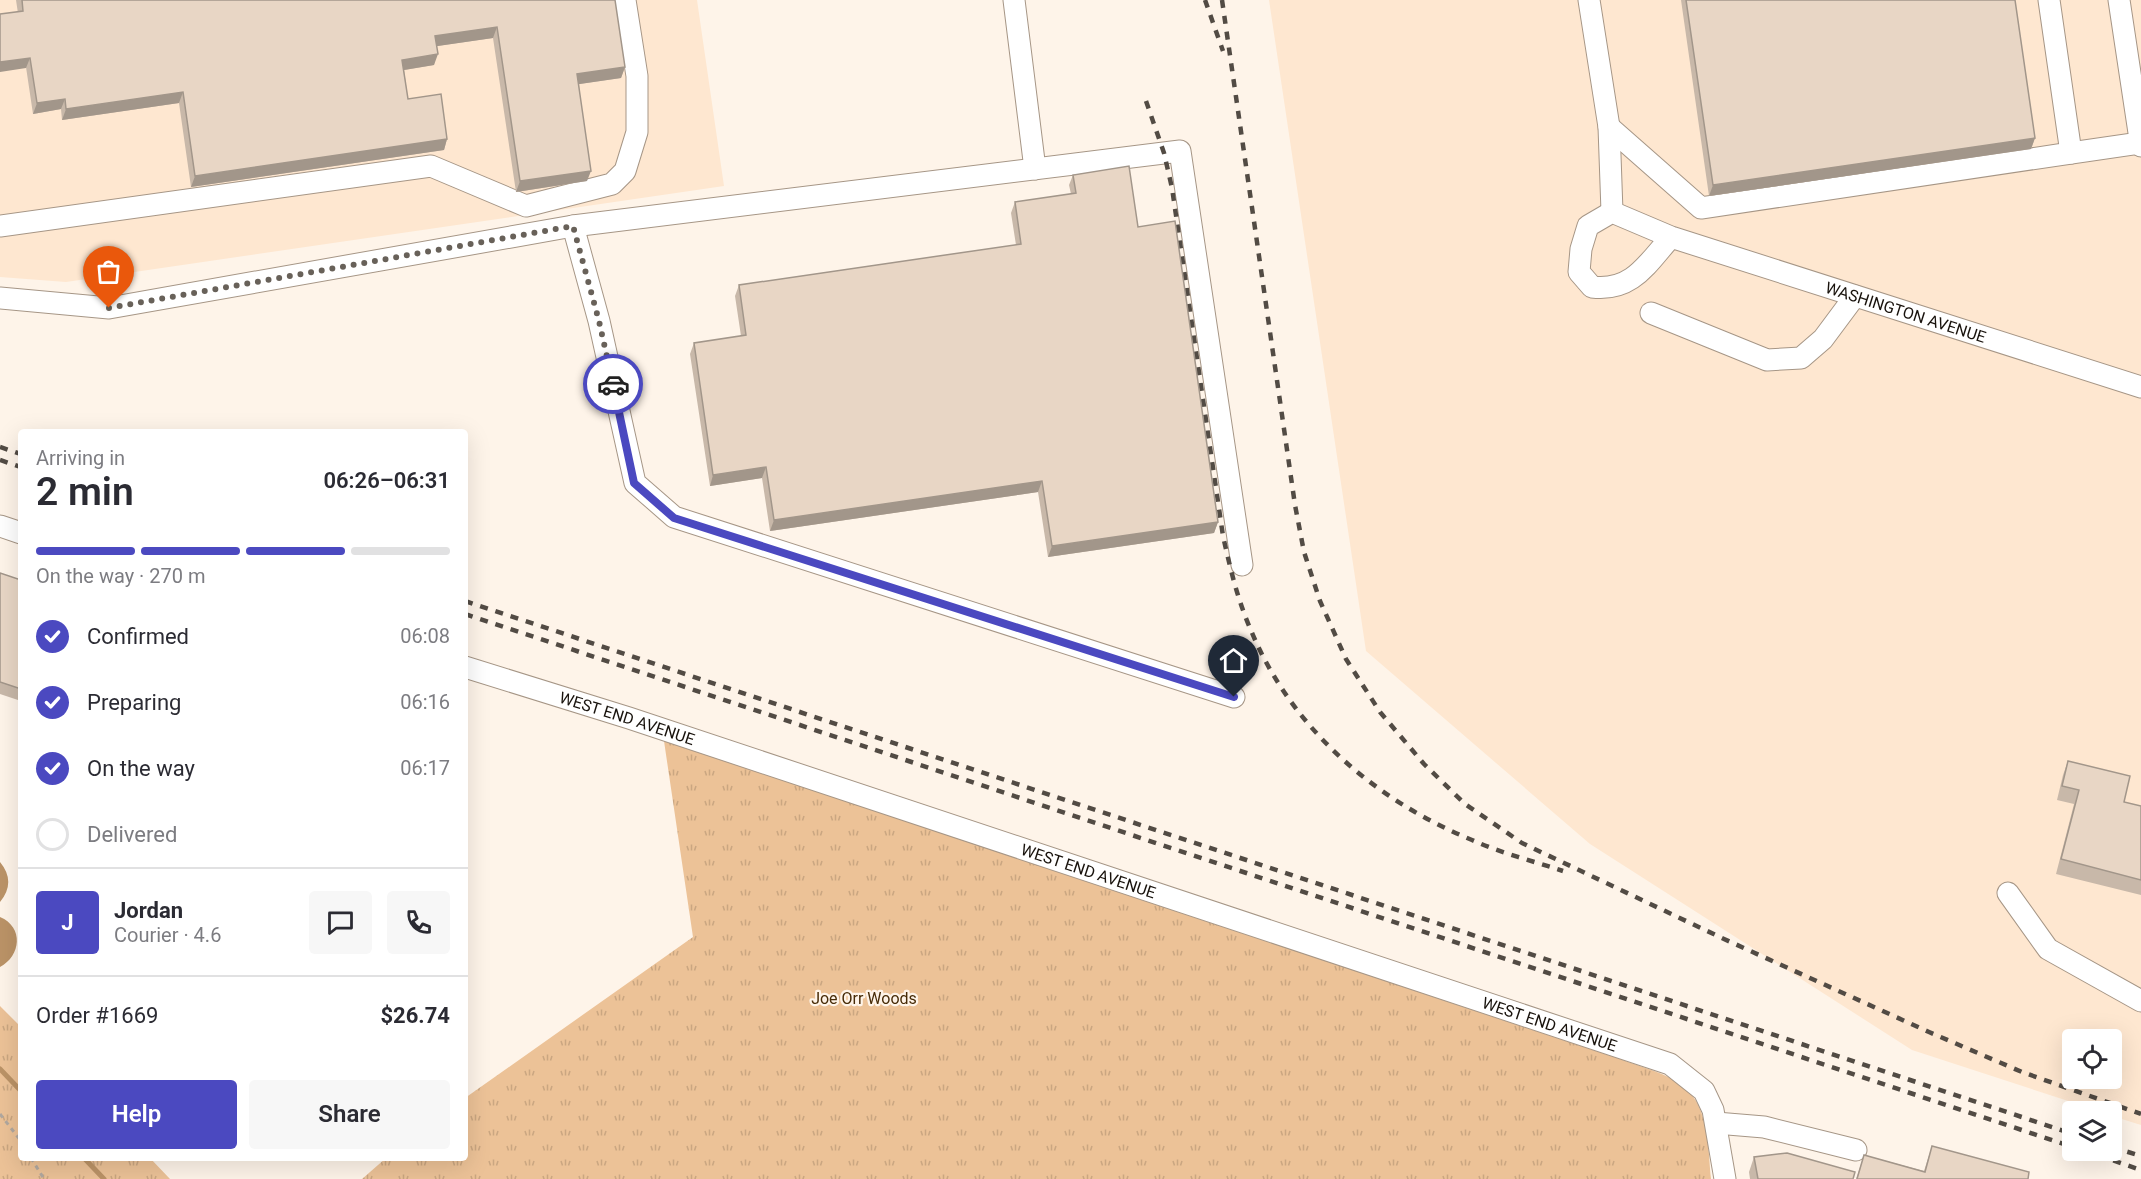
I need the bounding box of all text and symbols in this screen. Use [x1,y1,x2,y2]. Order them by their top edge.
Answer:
pin [83,246,134,308]
icon: bag [92,255,125,288]
street label: WASHINGTON AVENUE [1823,277,1988,346]
courier [583,354,643,414]
icon: car [597,368,630,401]
text: Arriving in [36,446,125,470]
text: 06:26–06:31 [323,468,450,493]
text: 2 min [36,469,134,515]
text: On the way · 270 m [36,564,205,588]
icon: check [36,620,69,653]
text: Confirmed [87,624,189,649]
text: 06:08 [400,624,450,648]
pin [1208,635,1259,697]
icon: home [1217,644,1250,677]
icon: check [36,686,69,719]
street label: WEST END AVENUE [557,687,697,749]
text: Preparing [87,690,181,715]
text: 06:16 [400,690,450,714]
icon: check [36,752,69,785]
text: On the way [87,756,195,781]
text: 06:17 [400,756,450,780]
text: Delivered [87,822,177,847]
street label: WEST END AVENUE [1019,839,1158,902]
button: chat [309,891,372,954]
button: phone [387,891,450,954]
text: Jordan [114,898,183,923]
text: J [61,910,74,935]
text: Courier · 4.6 [114,923,221,947]
park label: Joe Orr Woods [811,989,917,1008]
street label: WEST END AVENUE [1480,993,1620,1055]
text: Order #1669 [36,1003,158,1028]
text: $26.74 [381,1003,450,1028]
map controls [2062,1029,2122,1161]
button: locate [2062,1029,2122,1089]
button: Help [36,1080,237,1149]
button: Share [249,1080,450,1149]
button: layers [2062,1101,2122,1161]

